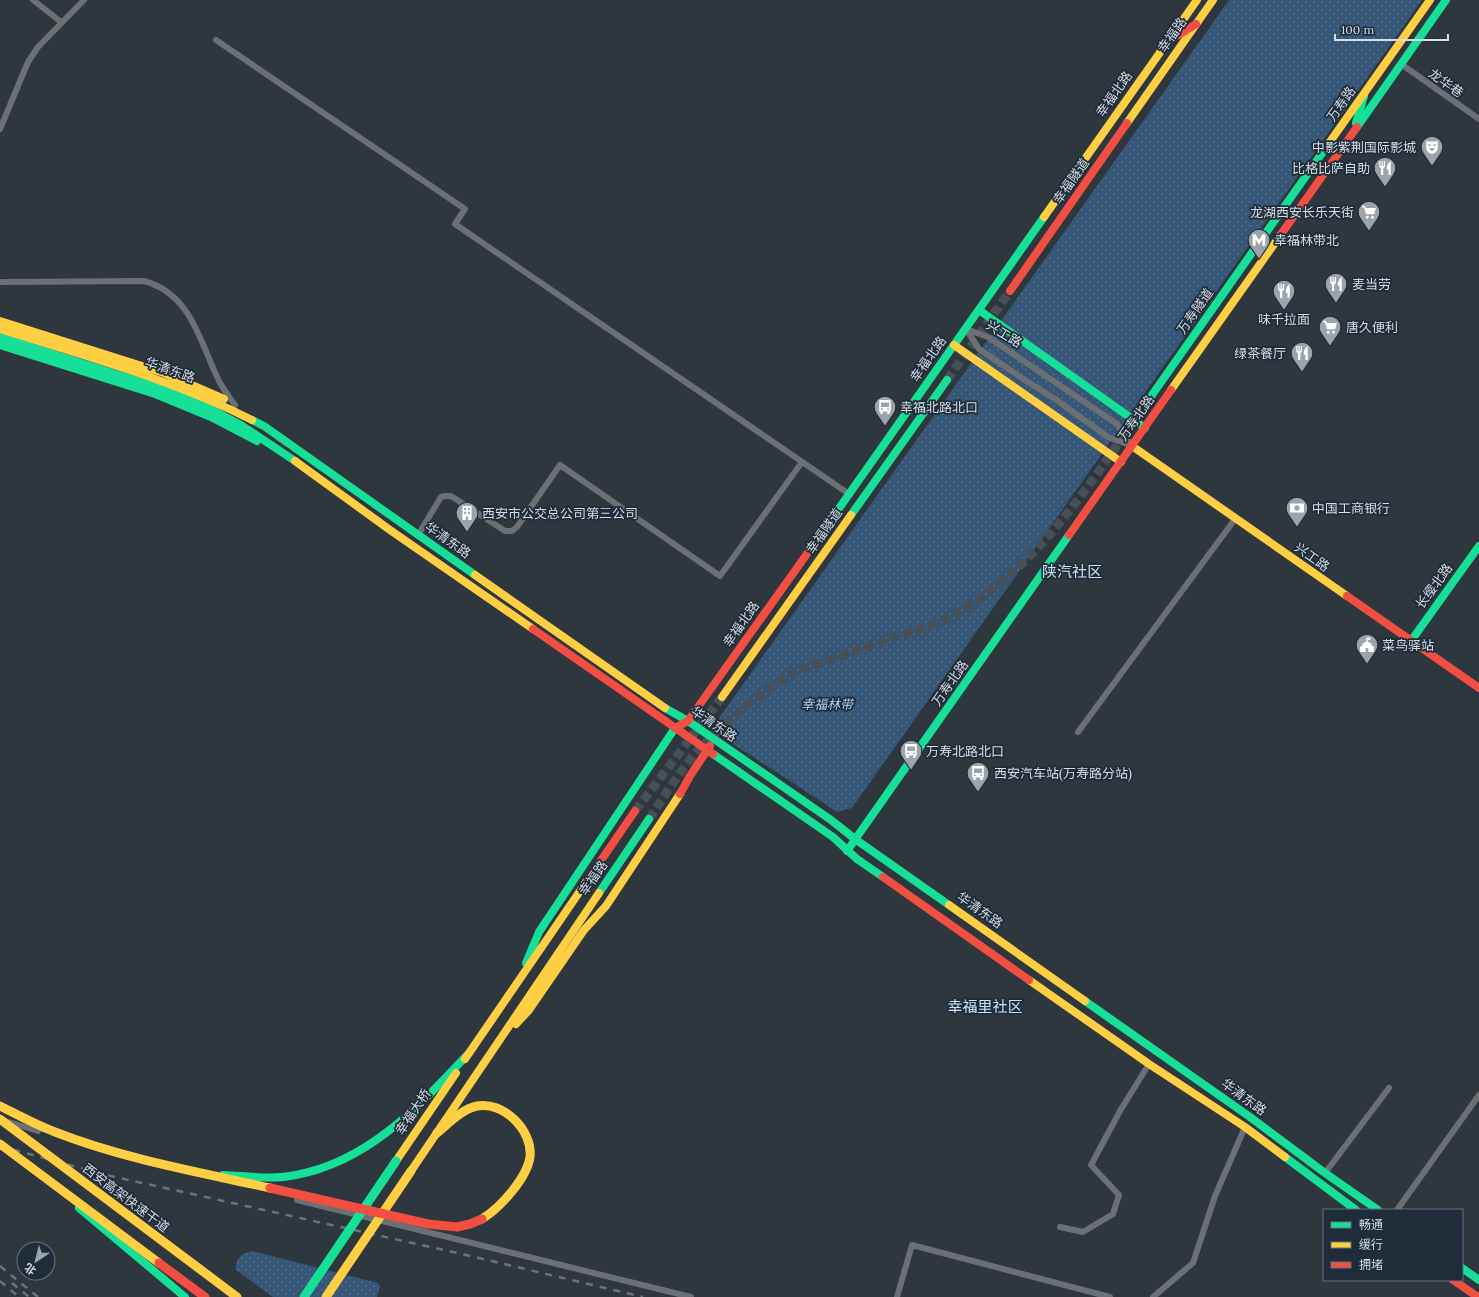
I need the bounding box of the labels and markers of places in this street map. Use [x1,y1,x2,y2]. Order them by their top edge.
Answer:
theatre icon: 中影紫荆国际影城 [1419,134,1445,167]
place label: 中影紫荆国际影城 [1312,139,1416,156]
restaurant icon: 比格比萨自助 [1372,155,1398,188]
place label: 比格比萨自助 [1292,160,1370,177]
supermarket icon: 龙湖西安长乐天街 [1356,199,1382,232]
place label: 龙湖西安长乐天街 [1250,204,1354,221]
metro station icon: 幸福林带北 [1246,227,1272,260]
place label: 幸福林带北 [1274,232,1339,249]
restaurant icon: 麦当劳 [1323,271,1349,304]
place label: 麦当劳 [1352,276,1391,293]
restaurant icon: 味千拉面 [1271,278,1297,311]
place label: 味千拉面 [1258,311,1310,328]
supermarket icon: 唐久便利 [1317,314,1343,347]
place label: 唐久便利 [1346,319,1398,336]
restaurant icon: 绿茶餐厅 [1289,340,1315,373]
place label: 绿茶餐厅 [1234,345,1286,362]
bus stop icon: 幸福北路北口 [872,394,898,427]
place label: 幸福北路北口 [900,399,978,416]
bank icon: 中国工商银行 [1284,495,1310,528]
building icon: 西安市公交总公司第三公司 [454,500,480,533]
place label: 中国工商银行 [1312,500,1390,517]
place label: 西安市公交总公司第三公司 [482,505,638,522]
public building icon: 菜鸟驿站 [1354,632,1380,665]
place label: 菜鸟驿站 [1382,637,1434,654]
bus stop icon: 万寿北路北口 [898,738,924,771]
place label: 万寿北路北口 [926,743,1004,760]
bus stop icon: 西安汽车站(万寿路分站) [965,760,991,793]
place label: 西安汽车站(万寿路分站) [994,765,1132,782]

